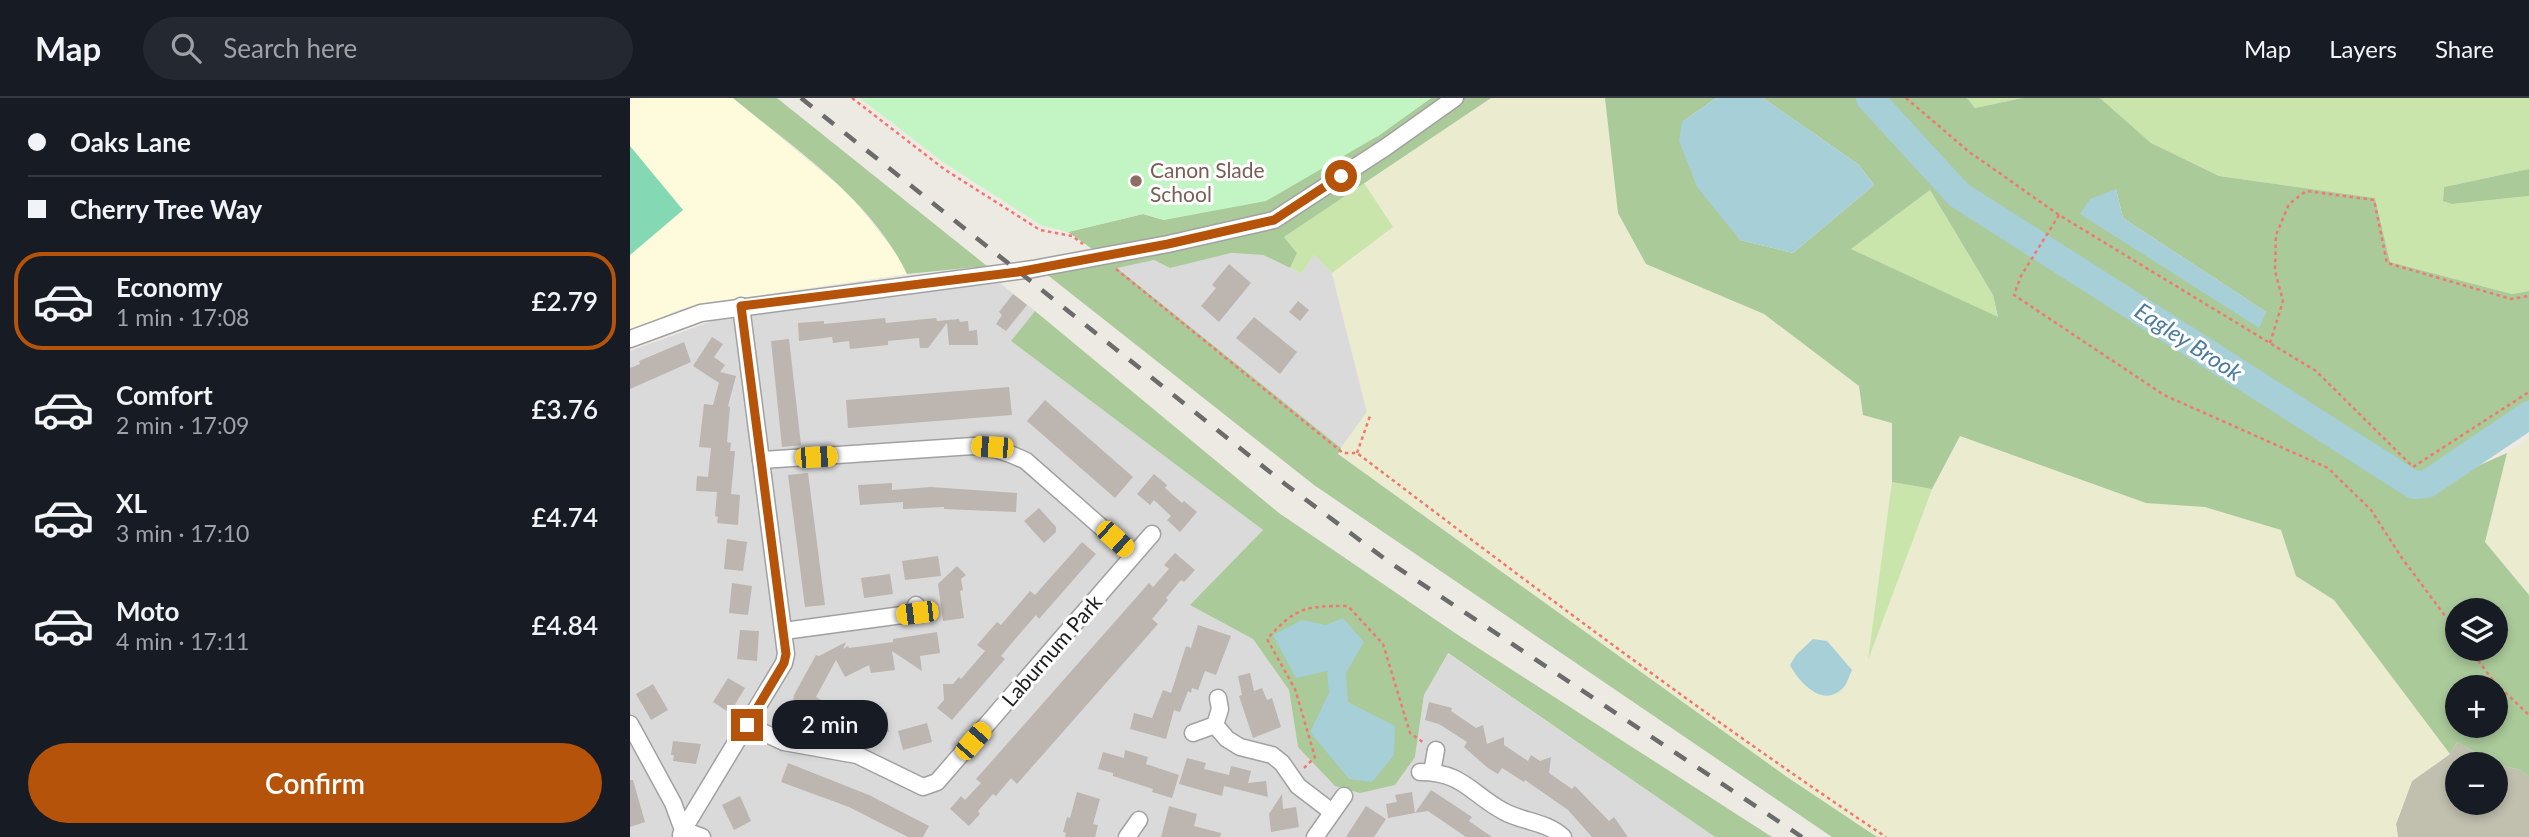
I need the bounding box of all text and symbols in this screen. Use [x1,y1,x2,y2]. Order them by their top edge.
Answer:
search box [143,17,633,80]
text: Map [35,28,101,68]
icon: search [167,29,205,67]
text: Search here [223,32,357,64]
text: Map [2244,34,2291,63]
text: Layers [2329,34,2397,63]
text: Share [2435,34,2494,63]
text: Oaks Lane [70,126,191,158]
place label: Canon Slade School [1150,157,1265,206]
route start [1325,160,1357,192]
marker: Canon Slade School [1128,173,1144,189]
text: Cherry Tree Way [70,193,262,225]
icon: car [32,270,95,333]
text: Economy [116,271,222,303]
text: £2.79 [532,285,598,317]
water label: Eagley Brook [2130,296,2249,387]
text: 1 min · 17:08 [116,303,249,331]
icon: car [32,378,95,441]
text: Comfort [116,379,213,411]
text: £3.76 [532,393,598,425]
text: 2 min · 17:09 [116,411,249,439]
car [971,435,1014,459]
car [795,445,838,469]
icon: car [32,486,95,549]
text: XL [116,487,147,519]
text: £4.74 [532,501,598,533]
car [1093,517,1138,561]
text: 3 min · 17:10 [116,519,249,547]
street label: Laburnum Park [996,589,1106,711]
icon: car [32,594,95,657]
text: Moto [116,595,179,627]
map controls [2445,598,2508,815]
button: layers [2445,598,2508,661]
car [895,600,940,626]
text: £4.84 [532,609,598,641]
text: 4 min · 17:11 [116,627,249,655]
button: + [2445,675,2508,738]
callout: 2 min [772,700,887,750]
route end [731,709,763,741]
text: 2 min [802,710,858,738]
car [952,718,995,764]
button: Confirm [28,743,602,823]
button: − [2445,752,2508,815]

